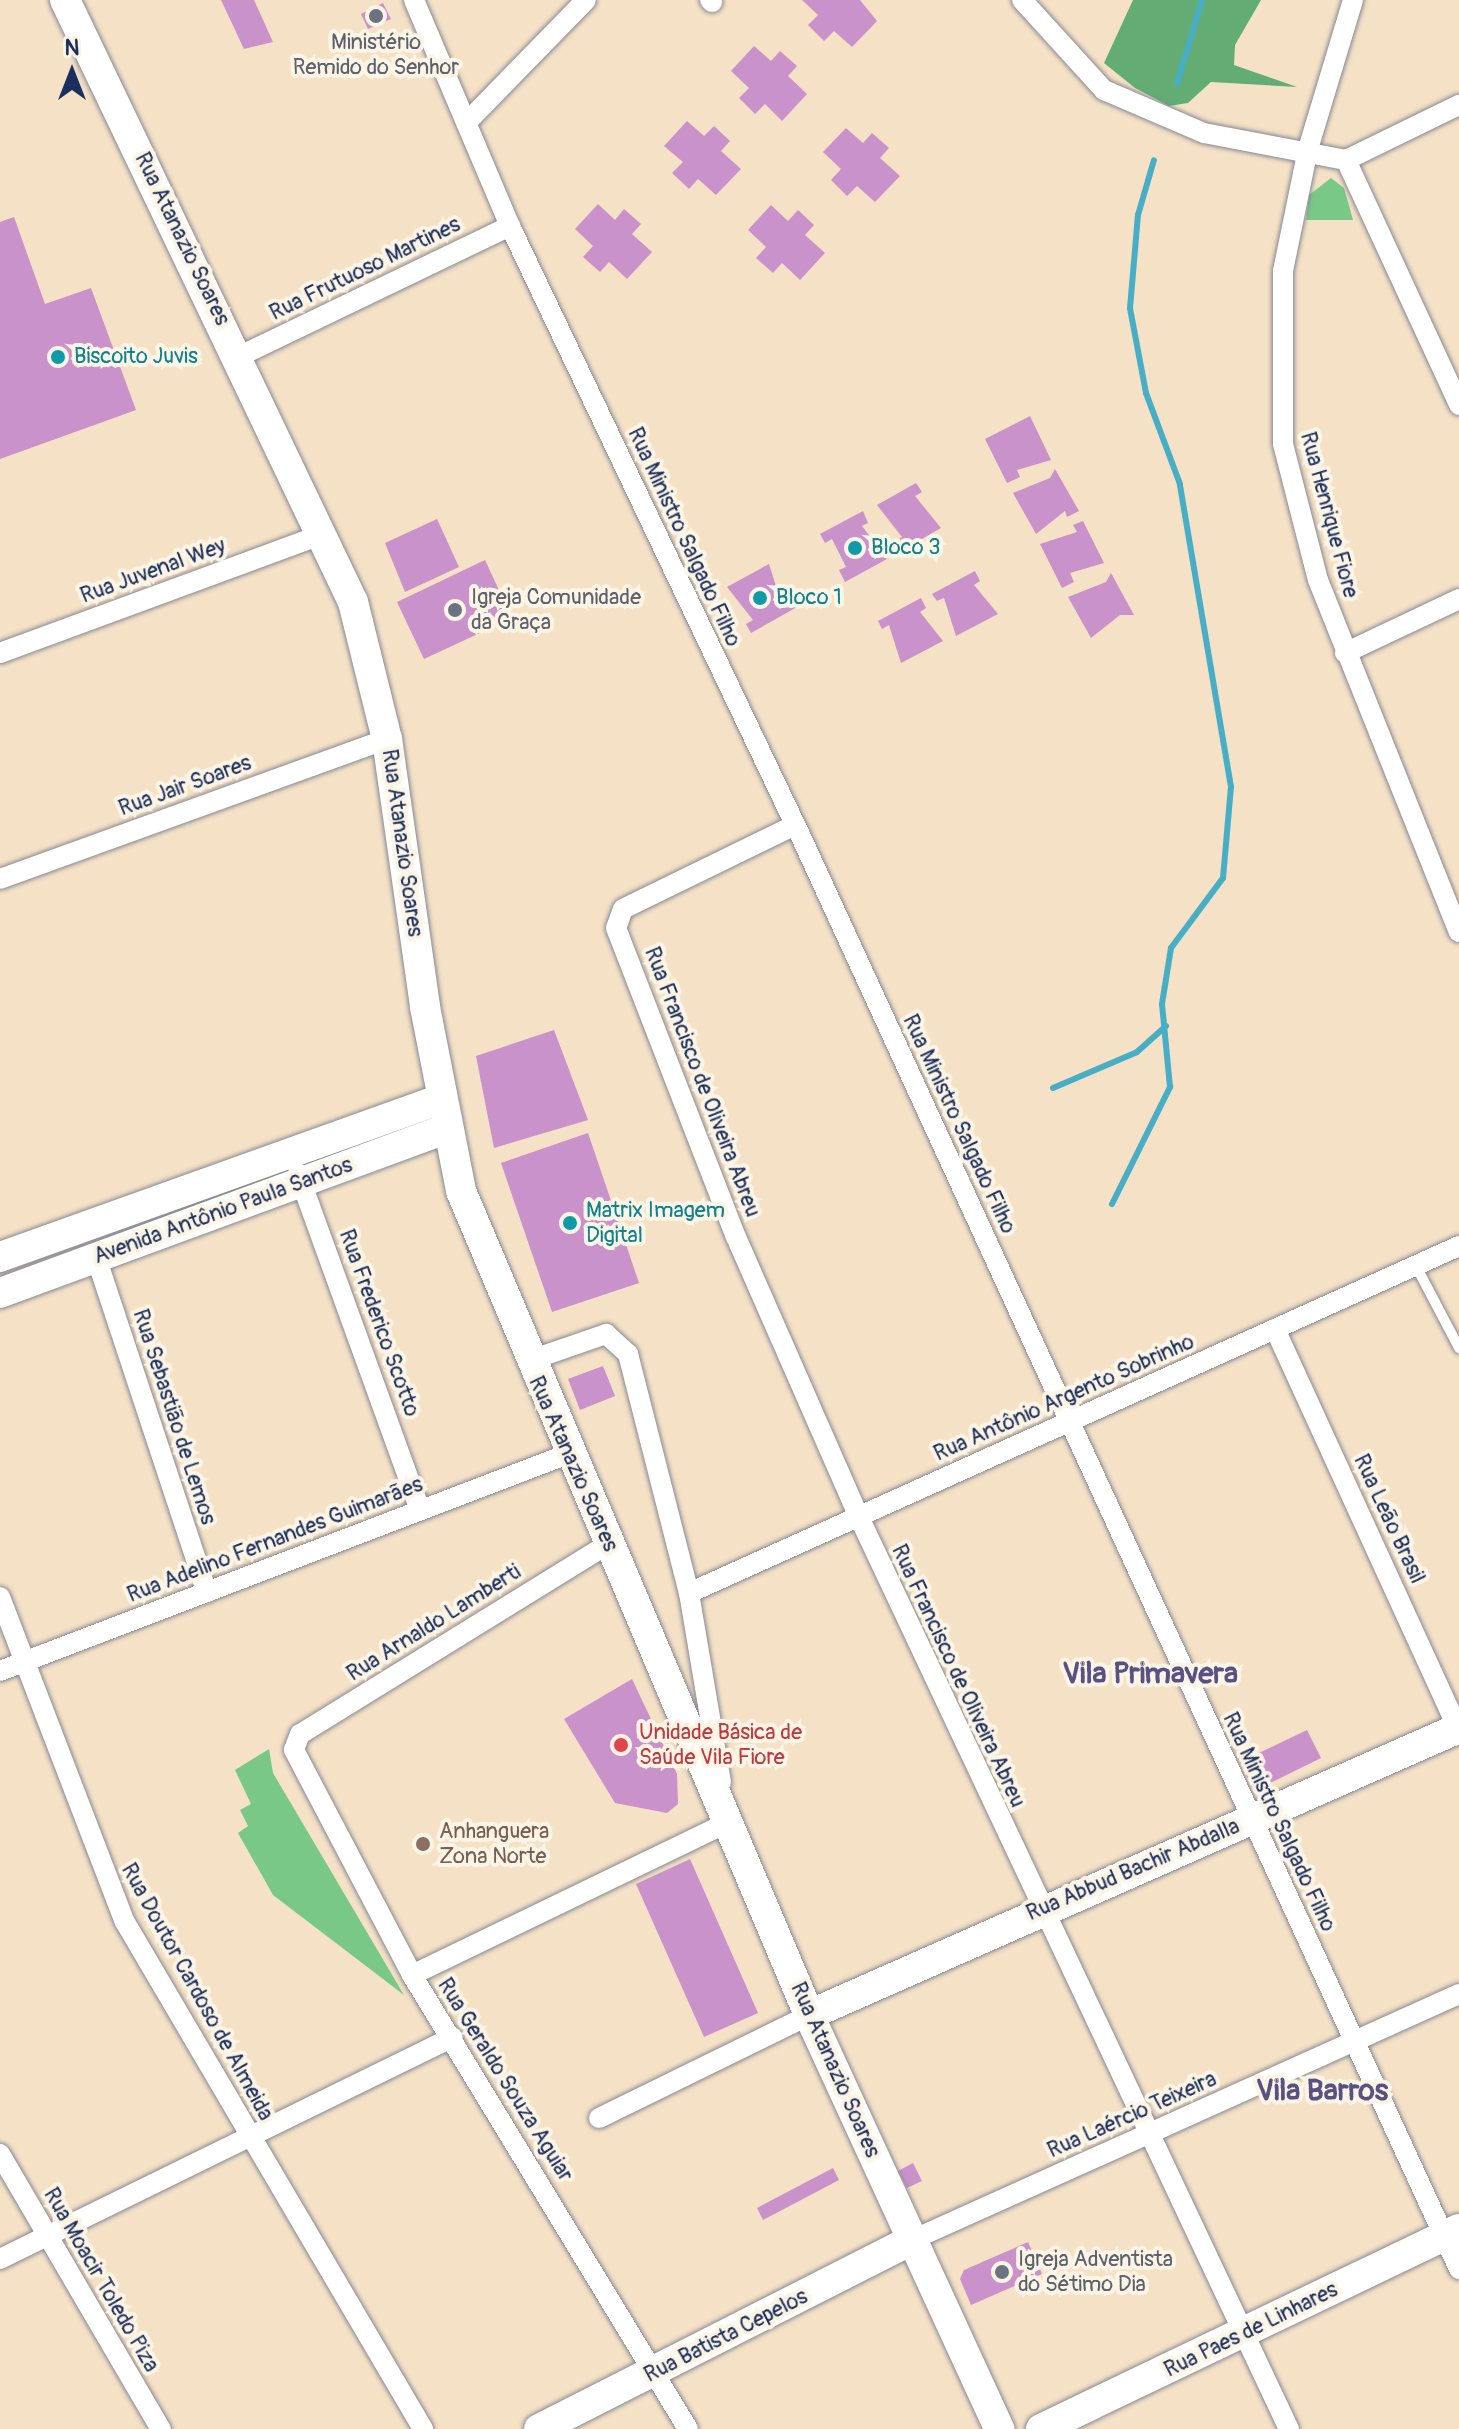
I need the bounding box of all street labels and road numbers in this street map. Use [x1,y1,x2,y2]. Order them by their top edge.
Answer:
street label: Rua Atanazio Soares [129,148,235,330]
street label: Rua Frutuoso Martines [265,211,465,327]
street label: Rua Ministro Salgado Filho [622,423,746,651]
street label: Rua Henrique Fiore [1294,429,1364,601]
street label: Rua Juvenal Wey [77,533,229,609]
street label: Rua Atanazio Soares [376,748,428,938]
street label: Rua Jair Soares [115,750,255,822]
street label: Rua Francisco de Oliveira Abreu [638,943,766,1221]
street label: Rua Ministro Salgado Filho [897,1010,1021,1238]
street label: Avenida Antônio Paula Santos [90,1152,356,1270]
street label: Rua Frederico Scotto [333,1226,425,1420]
street label: Rua Sebastião de Lemos [127,1306,221,1528]
street label: Rua Antônio Argento Sobrinho [930,1329,1198,1467]
street label: Rua Atanazio Soares [522,1372,624,1556]
street label: Rua Leão Brasil [1348,1450,1430,1588]
street label: Rua Adelino Fernandes Guimarães [124,1471,426,1609]
street label: Rua Francisco de Oliveira Abreu [885,1540,1031,1812]
street label: Rua Arnaldo Lamberti [342,1559,526,1687]
street label: Rua Ministro Salgado Filho [1217,1708,1341,1936]
street label: Rua Abbud Bachir Abdalla [1022,1813,1244,1927]
street label: Rua Doutor Cardoso de Almeida [115,1859,279,2125]
street label: Rua Geraldo Souza Aguiar [432,1973,578,2187]
street label: Rua Atanazio Soares [784,1978,886,2162]
street label: Rua Laércio Teixeira [1043,2066,1221,2164]
street label: Rua Moacir Toledo Piza [38,2183,164,2377]
street label: Rua Paes de Linhares [1160,2277,1342,2383]
street label: Rua Batista Cepelos [640,2283,812,2389]

